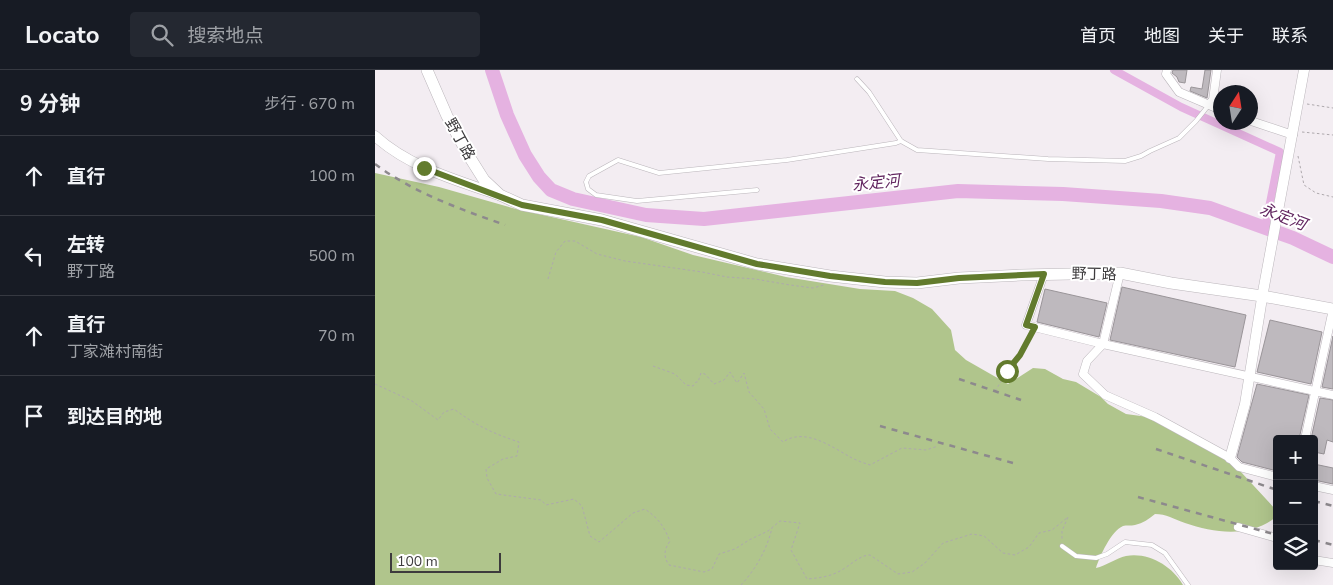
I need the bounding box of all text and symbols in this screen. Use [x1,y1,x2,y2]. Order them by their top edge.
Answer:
search box [130,12,480,57]
text: Locato [25,19,100,51]
icon: search [148,21,176,49]
text: 搜索地点 [188,23,264,49]
text: 首页 [1080,24,1116,48]
text: 地图 [1144,24,1180,48]
text: 关于 [1208,24,1244,48]
text: 联系 [1272,24,1308,48]
north arrow [1213,85,1258,130]
text: 9 分钟 [20,90,80,118]
text: 步行 · 670 m [265,93,355,115]
street label: 野丁路 [440,114,480,164]
route end [413,157,436,180]
icon: ahead [20,162,48,190]
text: 直行 [67,164,105,190]
text: 100 m [308,165,355,187]
water label: 永定河 [851,169,904,196]
water label: 永定河 [1257,198,1312,237]
text: 左转 [67,232,105,258]
icon: left [20,242,48,270]
text: 500 m [308,245,355,267]
text: 野丁路 [67,261,115,283]
street label: 野丁路 [1071,264,1117,284]
text: 直行 [67,312,105,338]
icon: ahead [20,322,48,350]
text: 70 m [318,325,355,347]
text: 丁家滩村南街 [67,341,163,363]
route start [996,360,1019,383]
icon: arrive [20,402,48,430]
text: 到达目的地 [67,404,162,430]
map controls [1273,435,1318,570]
button: + [1273,435,1318,480]
button: − [1273,480,1318,525]
button: layers [1273,525,1318,570]
scale bar [390,550,501,573]
text: 100 m [397,552,438,571]

